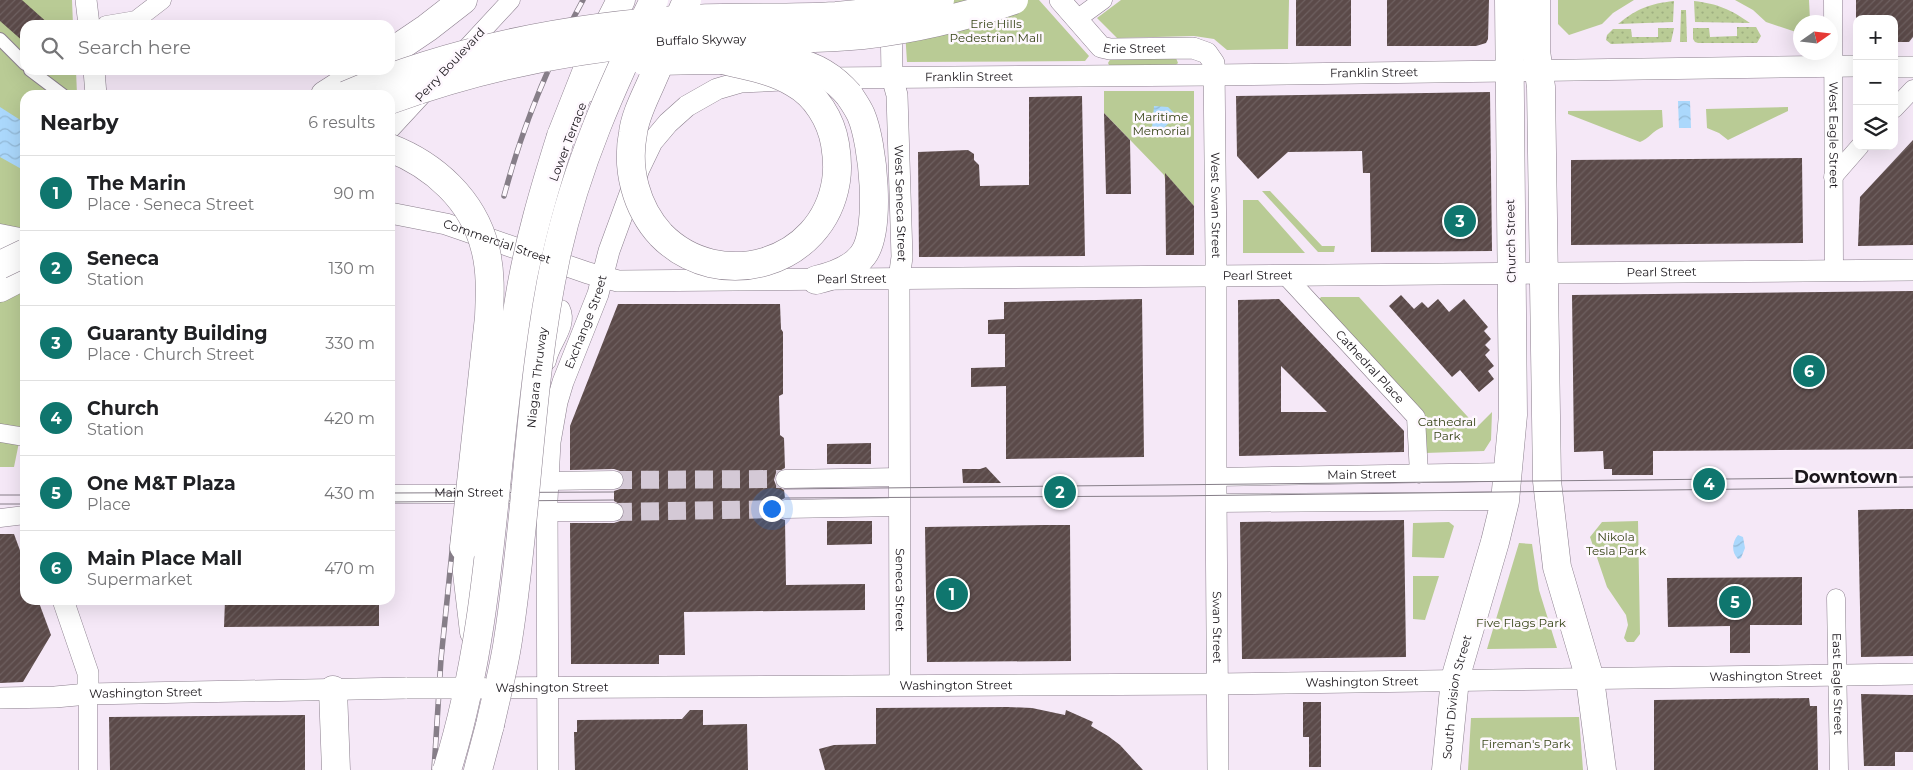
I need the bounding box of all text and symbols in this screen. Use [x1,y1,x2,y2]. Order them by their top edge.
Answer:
north arrow [1793,15,1838,60]
map controls [1853,15,1898,150]
button: + [1853,15,1898,60]
park label: Erie Hills Pedestrian Mall [949,16,1043,45]
search box [20,20,395,75]
street label: Perry Boulevard [411,24,488,105]
street label: Buffalo Skyway [655,31,747,49]
icon: search [38,34,66,62]
text: Search here [78,36,191,59]
street label: Erie Street [1102,40,1166,56]
button: − [1853,60,1898,105]
street label: Franklin Street [1330,64,1418,80]
street label: Franklin Street [925,69,1013,84]
street label: West Eagle Street [1826,81,1842,189]
street label: Lower Terrace [546,100,589,183]
button: layers [1853,105,1898,150]
park label: Maritime Memorial [1132,109,1190,138]
text: Nearby [40,110,119,135]
text: 6 results [308,113,375,132]
street label: West Seneca Street [892,144,910,263]
street label: West Swan Street [1208,152,1224,259]
text: The Marin [87,172,186,195]
text: 1 [53,184,59,203]
text: 90 m [333,184,375,203]
text: Place · Seneca Street [87,195,254,214]
street label: Church Street [1502,199,1519,283]
pin: 3 [1444,202,1476,240]
street label: Commercial Street [441,216,553,267]
text: Seneca [87,247,159,270]
text: 2 [51,259,61,278]
text: 130 m [328,259,375,278]
street label: Pearl Street [1627,264,1697,279]
street label: Pearl Street [1223,267,1293,283]
text: Station [87,270,144,289]
street label: Pearl Street [817,271,887,286]
street label: Exchange Street [561,273,610,371]
text: Guaranty Building [87,322,268,345]
street label: Niagara Thruway [523,326,550,429]
street label: Cathedral Place [1333,327,1408,406]
text: 3 [51,334,61,353]
text: 330 m [325,334,375,353]
text: Place · Church Street [87,345,255,364]
pin: 6 [1793,352,1825,390]
text: Church [87,397,159,420]
text: 4 [50,409,62,428]
text: 420 m [324,409,375,428]
park label: Cathedral Park [1418,414,1476,443]
text: Station [87,420,144,439]
pin: 4 [1693,465,1725,503]
street label: Main Street [1327,466,1397,482]
district label: Downtown [1794,466,1898,488]
text: One M&T Plaza [87,472,236,495]
pin: 2 [1044,473,1076,511]
text: 5 [51,484,61,503]
text: 430 m [324,484,375,503]
street label: Main Street [434,484,504,500]
text: Place [87,495,131,514]
your location [759,496,785,522]
park label: Nikola Tesla Park [1586,529,1647,558]
text: Main Place Mall [87,547,242,570]
street label: Seneca Street [893,548,908,632]
text: 6 [51,559,61,578]
text: 470 m [324,559,375,578]
text: Supermarket [87,570,193,589]
pin: 1 [936,575,968,613]
pin: 5 [1719,583,1751,621]
street label: Swan Street [1210,591,1225,664]
park label: Five Flags Park [1476,615,1567,630]
street label: South Division Street [1439,633,1475,760]
street label: East Eagle Street [1830,633,1846,735]
street label: Washington Street [1709,667,1823,684]
street label: Washington Street [1305,673,1419,690]
street label: Washington Street [899,677,1013,693]
street label: Washington Street [495,679,609,695]
street label: Washington Street [89,684,203,701]
park label: Fireman's Park [1481,736,1572,751]

